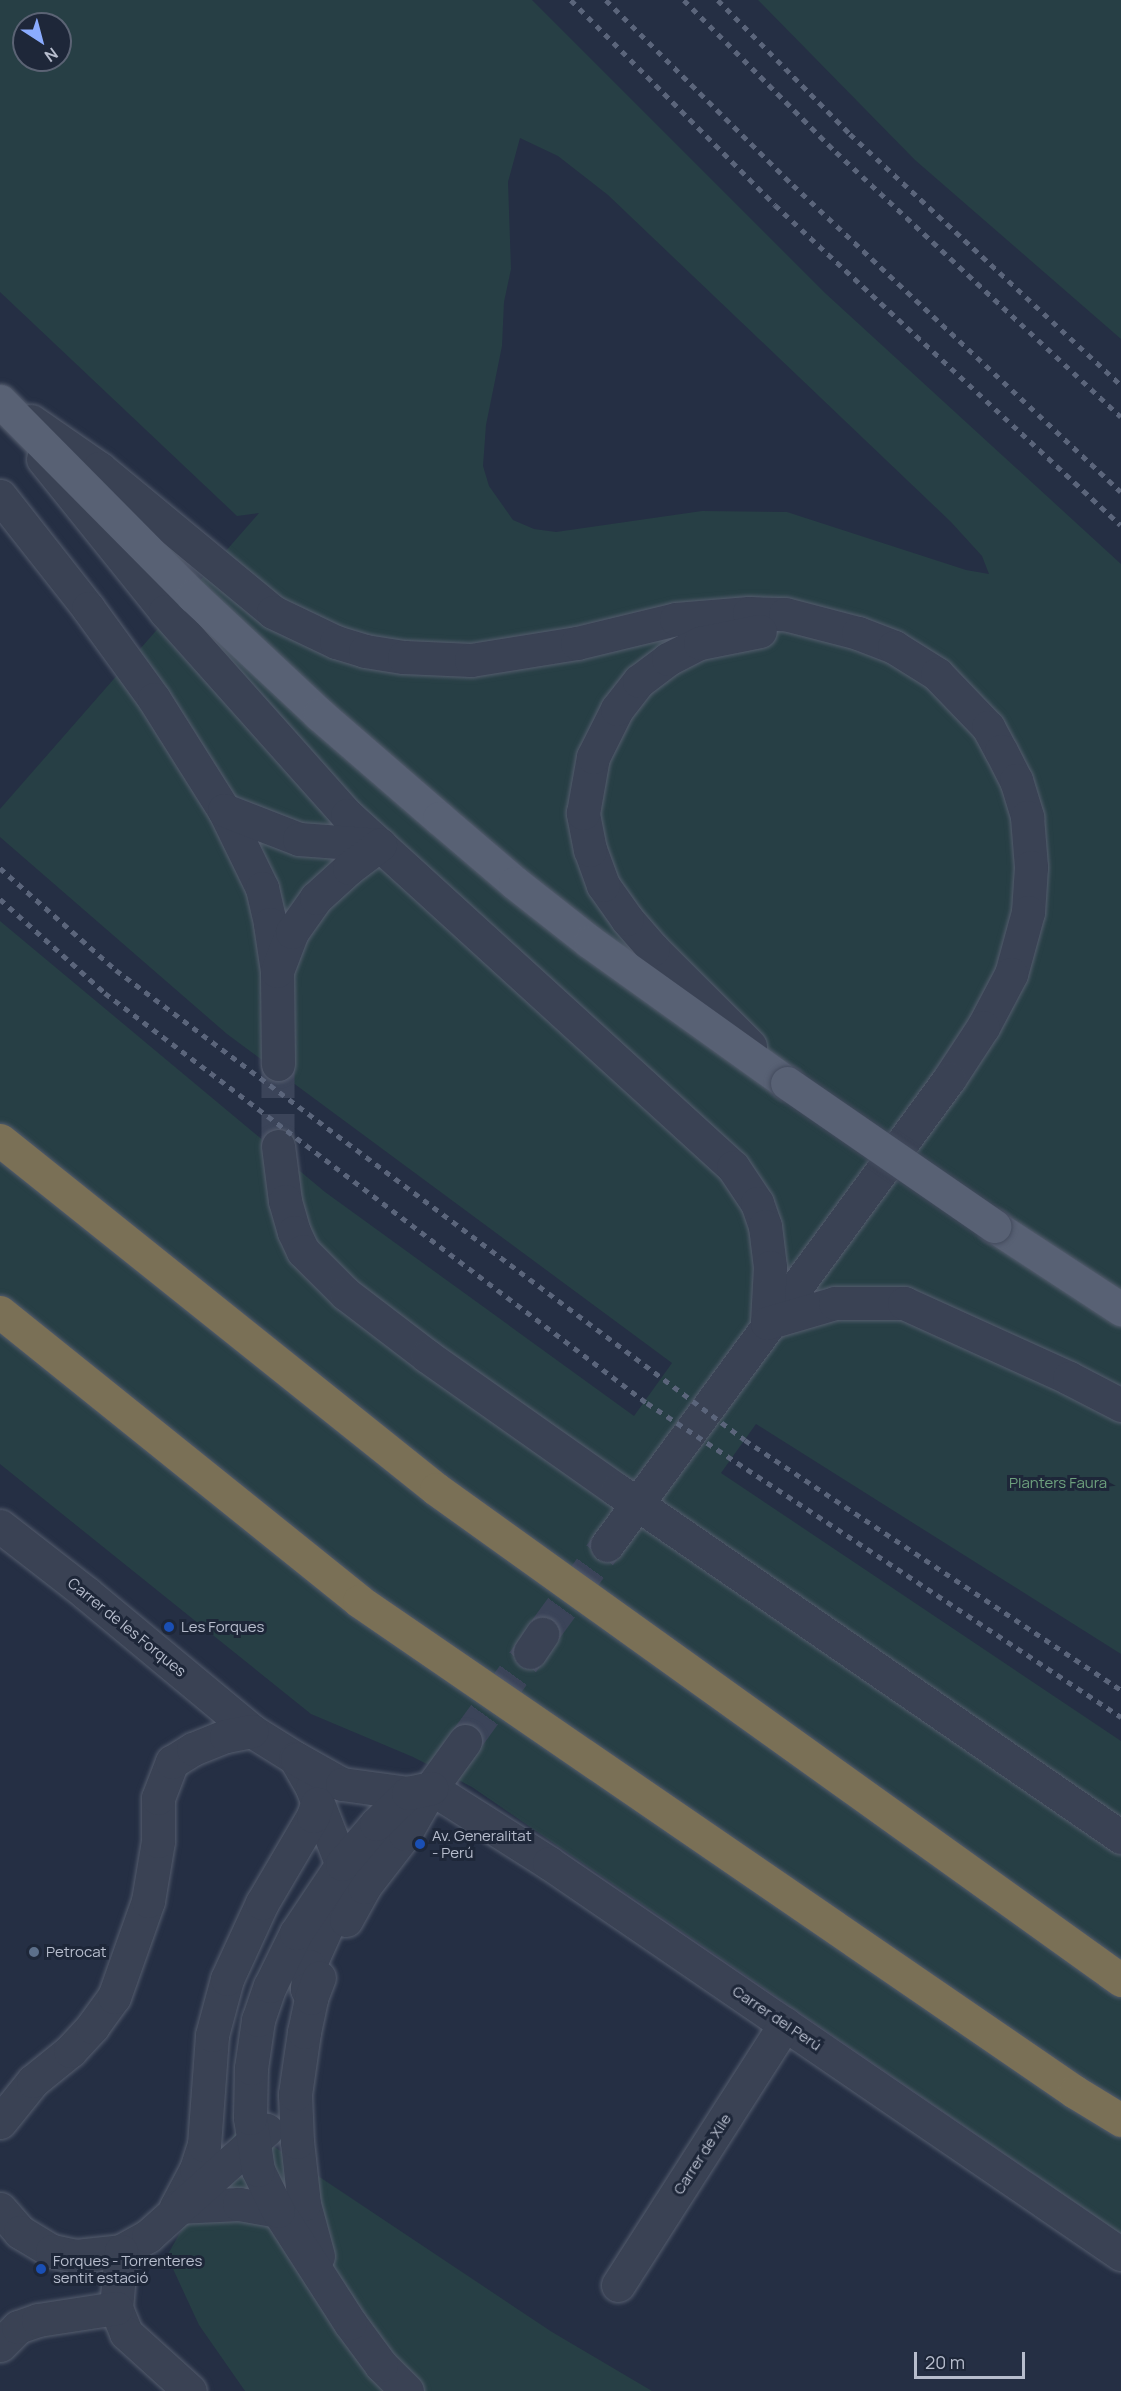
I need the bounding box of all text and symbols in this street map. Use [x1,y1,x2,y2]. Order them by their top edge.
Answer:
north arrow [12,12,72,72]
text: N [40,43,63,67]
park label: Planters Faura [1009,1474,1107,1492]
street label: Carrer de les Forques [64,1574,190,1680]
place label: Les Forques [181,1618,264,1636]
marker: Les Forques [162,1620,176,1634]
place label: Av. Generalitat - Perú [432,1826,532,1861]
marker: Av. Generalitat - Perú [413,1837,427,1851]
place label: Petrocat [46,1943,107,1961]
marker: Petrocat [27,1945,41,1959]
street label: Carrer del Perú [729,1982,825,2054]
street label: Carrer de Xile [669,2110,735,2198]
place label: Forques - Torrenteres sentit estació [53,2251,202,2286]
marker: Forques - Torrenteres sentit estació [34,2262,48,2276]
scale bar [917,2340,1028,2378]
text: 20 m [925,2350,965,2374]

